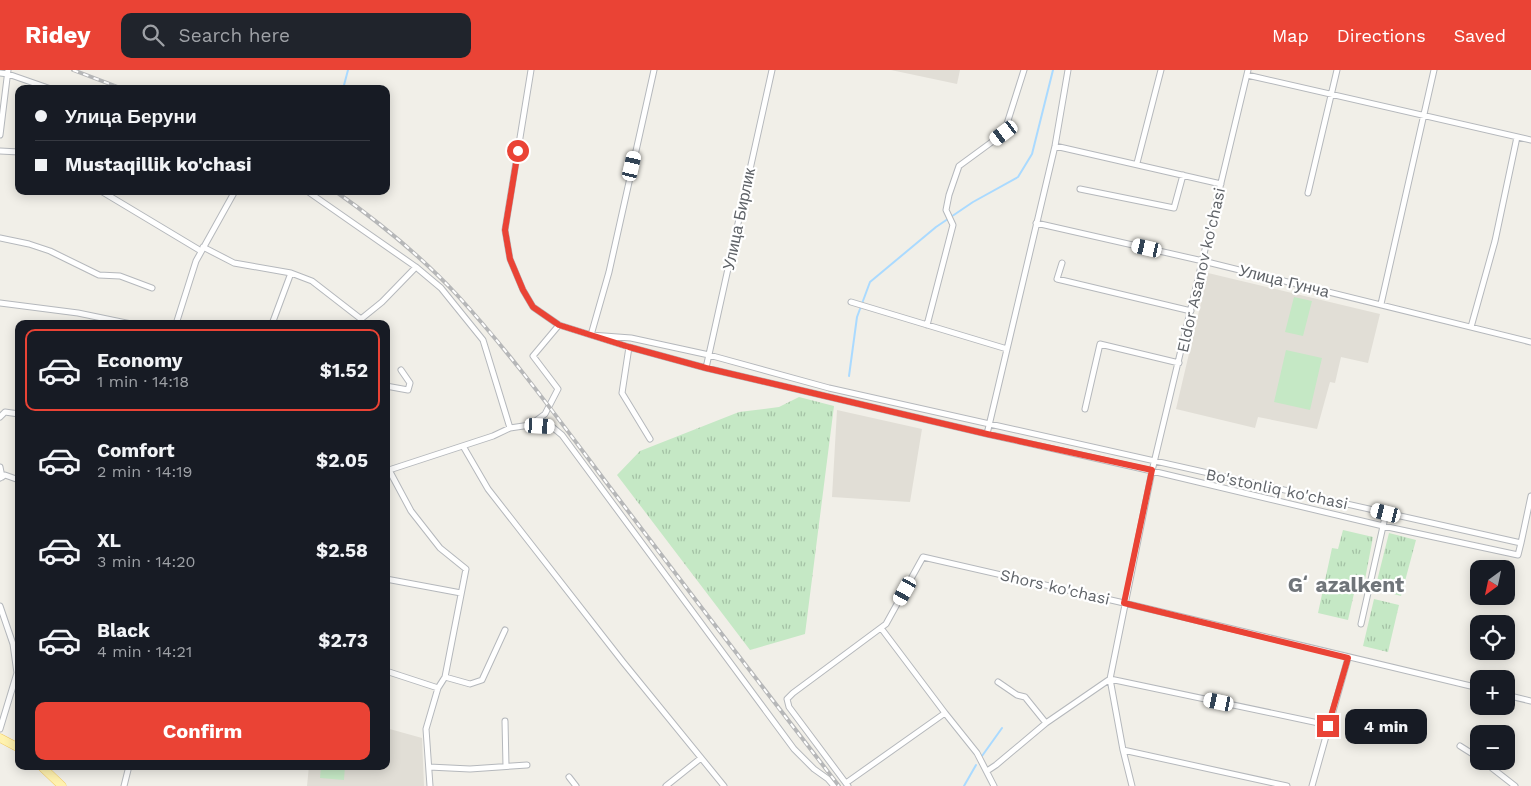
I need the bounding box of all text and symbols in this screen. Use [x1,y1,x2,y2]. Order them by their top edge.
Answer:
search box [121,13,471,58]
text: Ridey [25,21,91,49]
icon: search [139,21,167,49]
text: Search here [179,24,290,47]
text: Map [1272,25,1309,46]
text: Directions [1337,25,1426,46]
text: Saved [1454,25,1506,46]
text: Улица Беруни [65,105,197,128]
car [987,118,1020,148]
route start [507,140,529,162]
car [621,150,642,182]
text: Mustaqillik ko'chasi [65,153,251,176]
street label: Улица Бирлик [719,165,759,272]
street label: Eldor Asanov ko'chasi [1173,186,1229,354]
car [1130,237,1163,259]
street label: Улица Гунча [1237,261,1331,301]
icon: car [37,348,82,393]
text: Economy [97,349,182,372]
text: $1.52 [320,359,368,382]
text: 1 min · 14:18 [97,372,189,391]
car [524,418,555,434]
icon: car [37,438,82,483]
text: Comfort [97,439,175,462]
text: $2.05 [316,449,368,472]
text: 2 min · 14:19 [97,462,192,481]
street label: Bo'stonliq ko'chasi [1204,465,1350,513]
car [1369,502,1402,524]
icon: car [37,528,82,573]
text: XL [97,529,121,552]
text: $2.58 [316,539,368,562]
text: 3 min · 14:20 [97,552,195,571]
north arrow [1470,560,1515,605]
map controls [1470,560,1515,770]
street label: Shors ko'chasi [998,565,1112,609]
district label: Gʻazalkent [1288,572,1404,597]
car [891,574,918,608]
button: locate [1470,615,1515,660]
icon: car [37,618,82,663]
text: Black [97,619,150,642]
text: $2.73 [318,629,368,652]
text: 4 min · 14:21 [97,642,192,661]
button: + [1470,670,1515,715]
car [1202,692,1235,712]
button: Confirm [35,702,370,760]
callout: 4 min [1346,708,1428,744]
route end [1317,715,1339,737]
text: 4 min [1364,717,1408,736]
button: − [1470,725,1515,770]

